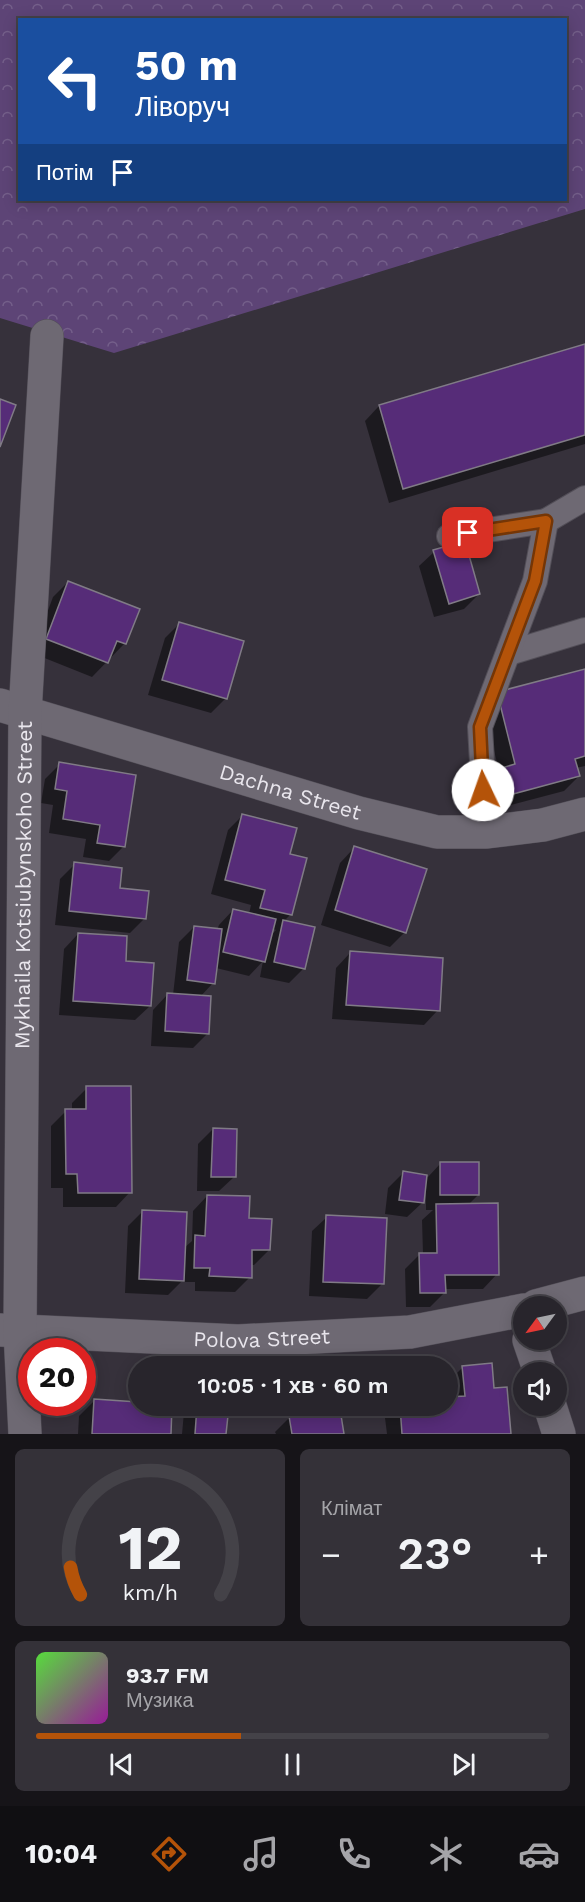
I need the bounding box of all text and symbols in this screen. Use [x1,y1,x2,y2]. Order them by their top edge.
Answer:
text: 50 m [135,41,238,90]
icon: left [36,42,114,120]
text: Ліворуч [135,91,230,123]
icon: arrive [106,156,139,189]
text: Потім [36,160,94,185]
pin [442,507,493,558]
icon: arrive [451,516,484,549]
street label: Mykhaila Kotsiubynskoho Street [9,721,37,1049]
position arrow [451,758,515,822]
street label: Dachna Street [216,759,364,825]
north arrow [513,1296,567,1350]
map controls [513,1296,567,1416]
street label: Polova Street [193,1323,331,1353]
speed limit sign: 20 [18,1338,96,1416]
button: sound [513,1362,567,1416]
text: 10:05 · 1 хв · 60 m [197,1373,389,1398]
text: Клімат [321,1496,382,1520]
text: 12 [118,1511,182,1584]
text: 23° [398,1527,472,1580]
text: − [321,1535,341,1574]
text: + [529,1535,549,1574]
text: km/h [122,1580,178,1605]
text: 93.7 FM [126,1663,209,1688]
text: Музика [126,1688,194,1712]
icon: previous [105,1748,138,1781]
icon: pause [276,1748,309,1781]
icon: next [447,1748,480,1781]
icon: directions [148,1833,190,1875]
icon: music [240,1833,282,1875]
icon: phone [333,1833,375,1875]
icon: climate [425,1833,467,1875]
icon: car [518,1833,560,1875]
text: 10:04 [25,1838,97,1870]

